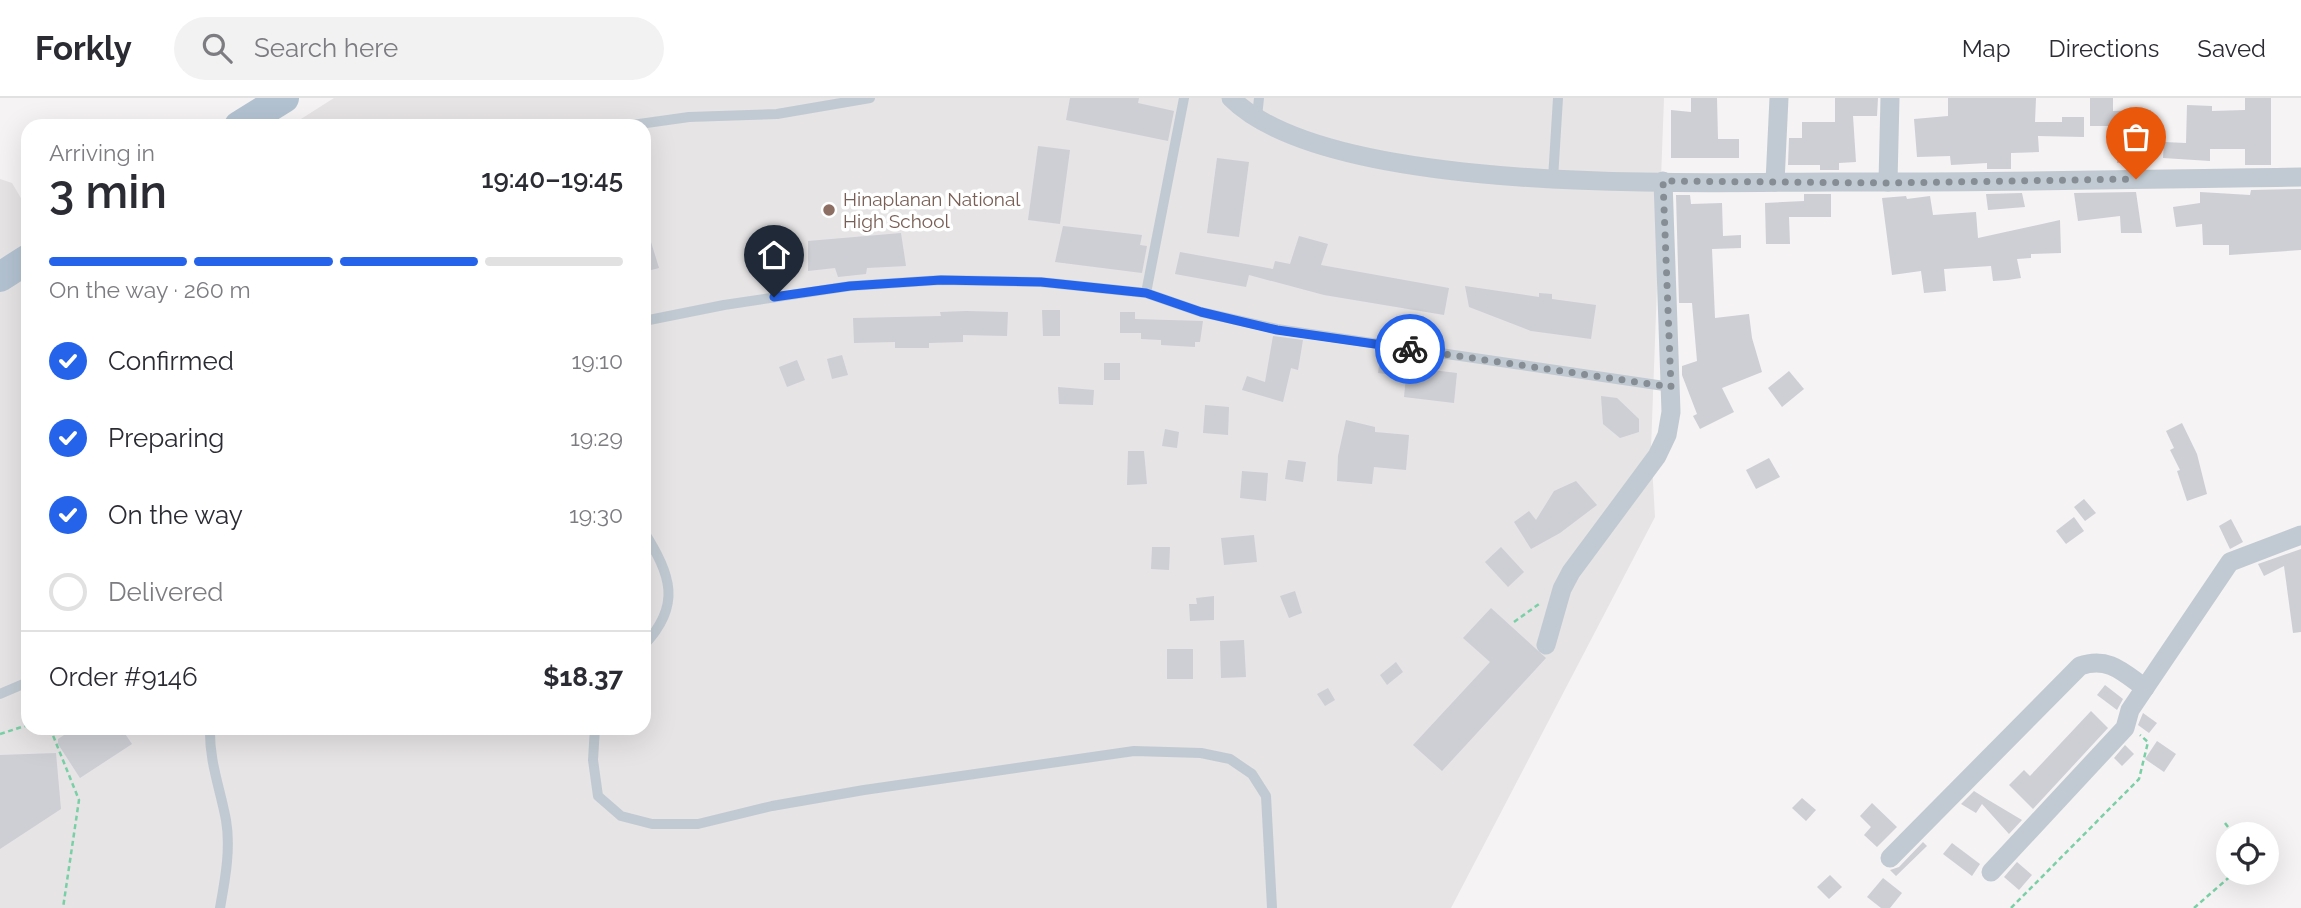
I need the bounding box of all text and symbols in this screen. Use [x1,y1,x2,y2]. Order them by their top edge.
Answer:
search box [174,17,664,80]
text: Forkly [35,29,132,68]
icon: search [198,29,236,67]
text: Search here [254,33,398,63]
text: Map [1962,34,2011,63]
text: Directions [2049,34,2159,63]
text: Saved [2197,34,2266,63]
pin [2106,107,2166,179]
icon: bag [2117,118,2155,156]
text: Arriving in [49,139,155,166]
text: 19:40–19:45 [481,164,623,194]
text: 3 min [49,165,167,219]
place label: Hinaplanan National High School [843,188,1021,232]
marker: Hinaplanan National High School [821,202,837,218]
pin [744,225,804,297]
icon: home [755,236,793,274]
text: On the way · 260 m [49,276,251,303]
courier [1375,314,1445,384]
icon: bike [1391,330,1429,368]
icon: check [49,342,87,380]
text: Confirmed [108,346,234,376]
text: 19:10 [571,347,623,374]
icon: check [49,419,87,457]
text: Preparing [108,423,224,453]
text: 19:29 [570,424,623,451]
icon: check [49,496,87,534]
text: On the way [108,500,243,530]
text: 19:30 [569,501,623,528]
text: Delivered [108,577,223,607]
text: Order #9146 [49,662,198,692]
text: $18.37 [543,662,623,692]
map controls [2216,822,2279,885]
button: locate [2216,822,2279,885]

